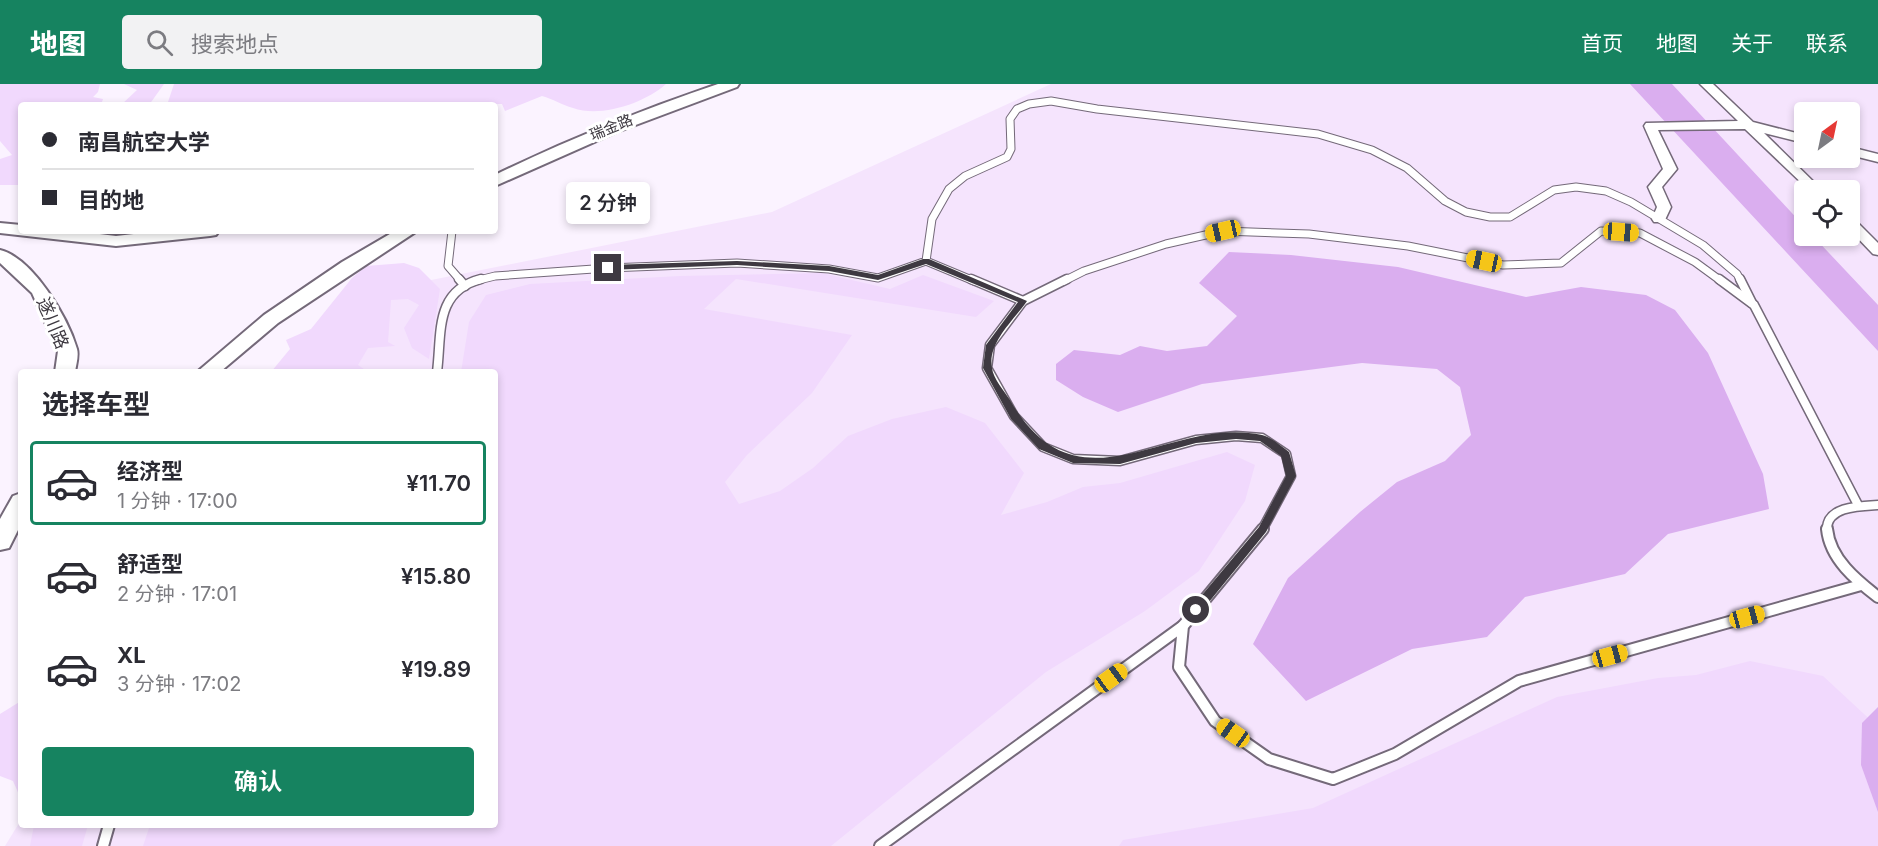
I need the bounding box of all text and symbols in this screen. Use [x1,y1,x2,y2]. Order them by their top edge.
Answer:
search box [122,15,542,69]
icon: search [143,26,176,59]
text: 地图 [30,27,86,61]
text: 搜索地点 [191,31,279,57]
text: 首页 [1581,31,1623,56]
text: 地图 [1656,31,1698,56]
text: 关于 [1731,31,1773,56]
text: 联系 [1806,31,1848,56]
north arrow [1794,102,1860,168]
map controls [1794,102,1860,246]
street label: 瑞金路 [587,110,635,144]
text: 南昌航空大学 [78,129,210,155]
button: locate [1794,180,1860,246]
callout: 2 分钟 [566,181,650,223]
text: 目的地 [78,187,144,213]
text: 2 分钟 [579,191,637,215]
car [1203,218,1243,244]
car [1602,222,1640,242]
car [1465,248,1503,274]
route end [594,254,621,281]
street label: 遂川路 [33,294,73,352]
text: 选择车型 [42,388,150,421]
icon: car [45,456,99,510]
text: 经济型 [117,458,183,484]
text: ¥11.70 [407,470,471,496]
text: 1 分钟 · 17:00 [117,489,238,513]
icon: car [45,549,99,603]
text: 舒适型 [117,551,183,577]
text: ¥15.80 [401,563,471,589]
text: 2 分钟 · 17:01 [117,582,237,606]
route start [1182,596,1209,623]
car [1727,604,1767,630]
icon: car [45,642,99,696]
text: XL [117,642,146,668]
car [1590,643,1630,669]
text: ¥19.89 [401,656,471,682]
car [1091,660,1131,696]
text: 3 分钟 · 17:02 [117,672,241,696]
car [1213,715,1253,751]
button: 确认 [42,747,474,816]

